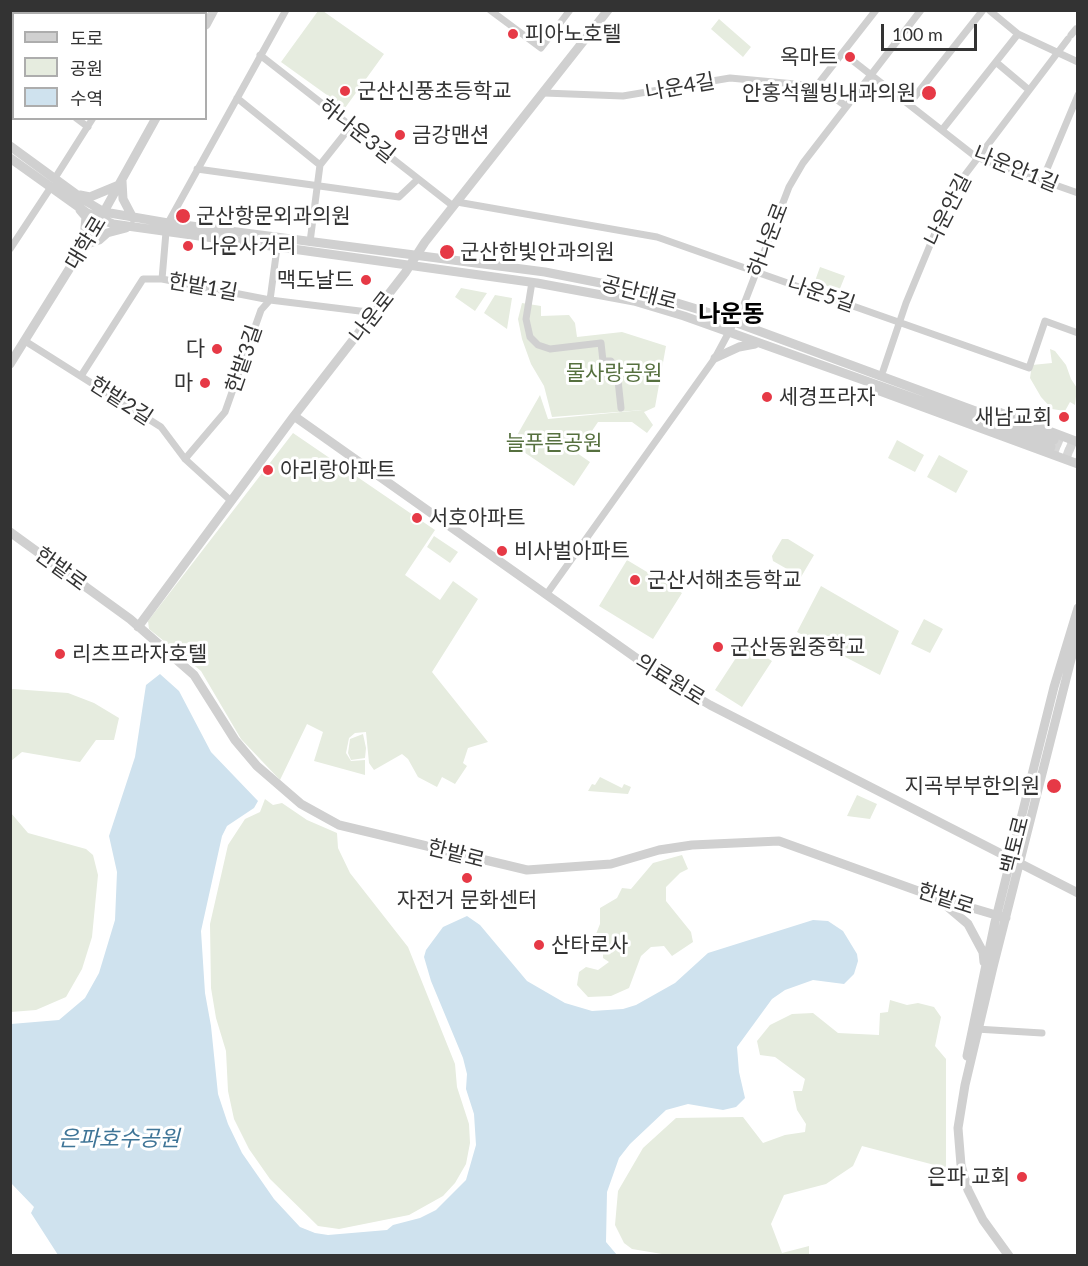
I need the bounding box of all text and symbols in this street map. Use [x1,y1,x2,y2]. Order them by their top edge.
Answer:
legend [12,12,207,120]
scale bar [884,12,980,50]
place label: 피아노호텔 [525,21,622,47]
text: 100 m [892,23,943,45]
text: 도로 [70,27,103,49]
marker: 피아노호텔 [506,27,520,41]
place label: 옥마트 [780,44,838,70]
marker: 옥마트 [843,50,857,64]
text: 공원 [70,57,103,79]
street label: 나운4길 [643,69,717,105]
place label: 군산신풍초등학교 [357,78,512,104]
place label: 안홍석웰빙내과의원 [742,80,916,106]
marker: 군산신풍초등학교 [338,84,352,98]
marker: 안홍석웰빙내과의원 [920,84,938,102]
text: 수역 [70,87,103,109]
street label: 하나운3길 [314,94,400,168]
place label: 금강맨션 [412,122,489,148]
marker: 금강맨션 [393,128,407,142]
street label: 나운안1길 [970,141,1062,197]
street label: 나운안길 [919,170,977,250]
street label: 하나운로 [742,199,794,281]
place label: 군산항문외과의원 [196,203,351,229]
marker: 군산항문외과의원 [174,207,192,225]
street label: 대학로 [60,212,112,274]
place label: 나운사거리 [200,233,297,259]
marker: 나운사거리 [181,239,195,253]
place label: 군산한빛안과의원 [460,239,615,265]
marker: 군산한빛안과의원 [438,243,456,261]
place label: 맥도날드 [277,267,354,293]
street label: 한밭1길 [166,269,240,305]
street label: 공단대로 [598,271,680,315]
street label: 나운5길 [784,271,858,317]
marker: 맥도날드 [359,273,373,287]
street label: 나운로 [344,286,400,348]
district label: 나운동 [698,300,764,328]
street label: 한밭3길 [221,322,267,396]
place label: 다 [186,336,205,362]
marker: 다 [210,342,224,356]
park label: 물사랑공원 [566,360,662,386]
place label: 마 [174,370,193,396]
street label: 한밭2길 [85,371,157,431]
marker: 마 [198,376,212,390]
place label: 세경프라자 [779,384,876,410]
marker: 세경프라자 [760,390,774,404]
place label: 새남교회 [975,404,1052,430]
marker: 새남교회 [1057,410,1071,424]
park label: 늘푸른공원 [506,430,602,456]
place label: 아리랑아파트 [280,457,396,483]
marker: 아리랑아파트 [261,463,275,477]
place label: 서호아파트 [429,505,526,531]
marker: 서호아파트 [410,511,424,525]
place label: 비사벌아파트 [514,538,630,564]
street label: 한밭로 [30,542,92,596]
marker: 비사벌아파트 [495,544,509,558]
place label: 군산서해초등학교 [647,567,802,593]
marker: 군산서해초등학교 [628,573,642,587]
place label: 군산동원중학교 [730,634,865,660]
marker: 군산동원중학교 [711,640,725,654]
place label: 리츠프라자호텔 [72,641,207,667]
marker: 리츠프라자호텔 [53,647,67,661]
street label: 의료원로 [631,649,709,711]
place label: 지곡부부한의원 [905,773,1040,799]
marker: 지곡부부한의원 [1045,777,1063,795]
street label: 백토로 [996,814,1034,876]
street label: 한밭로 [425,835,487,873]
marker: 자전거 문화센터 [460,871,474,885]
street label: 한밭로 [915,878,977,920]
place label: 자전거 문화센터 [397,887,537,913]
place label: 산타로사 [551,932,628,958]
marker: 산타로사 [532,938,546,952]
water label: 은파호수공원 [58,1126,180,1152]
place label: 은파 교회 [927,1164,1010,1190]
marker: 은파 교회 [1015,1170,1029,1184]

